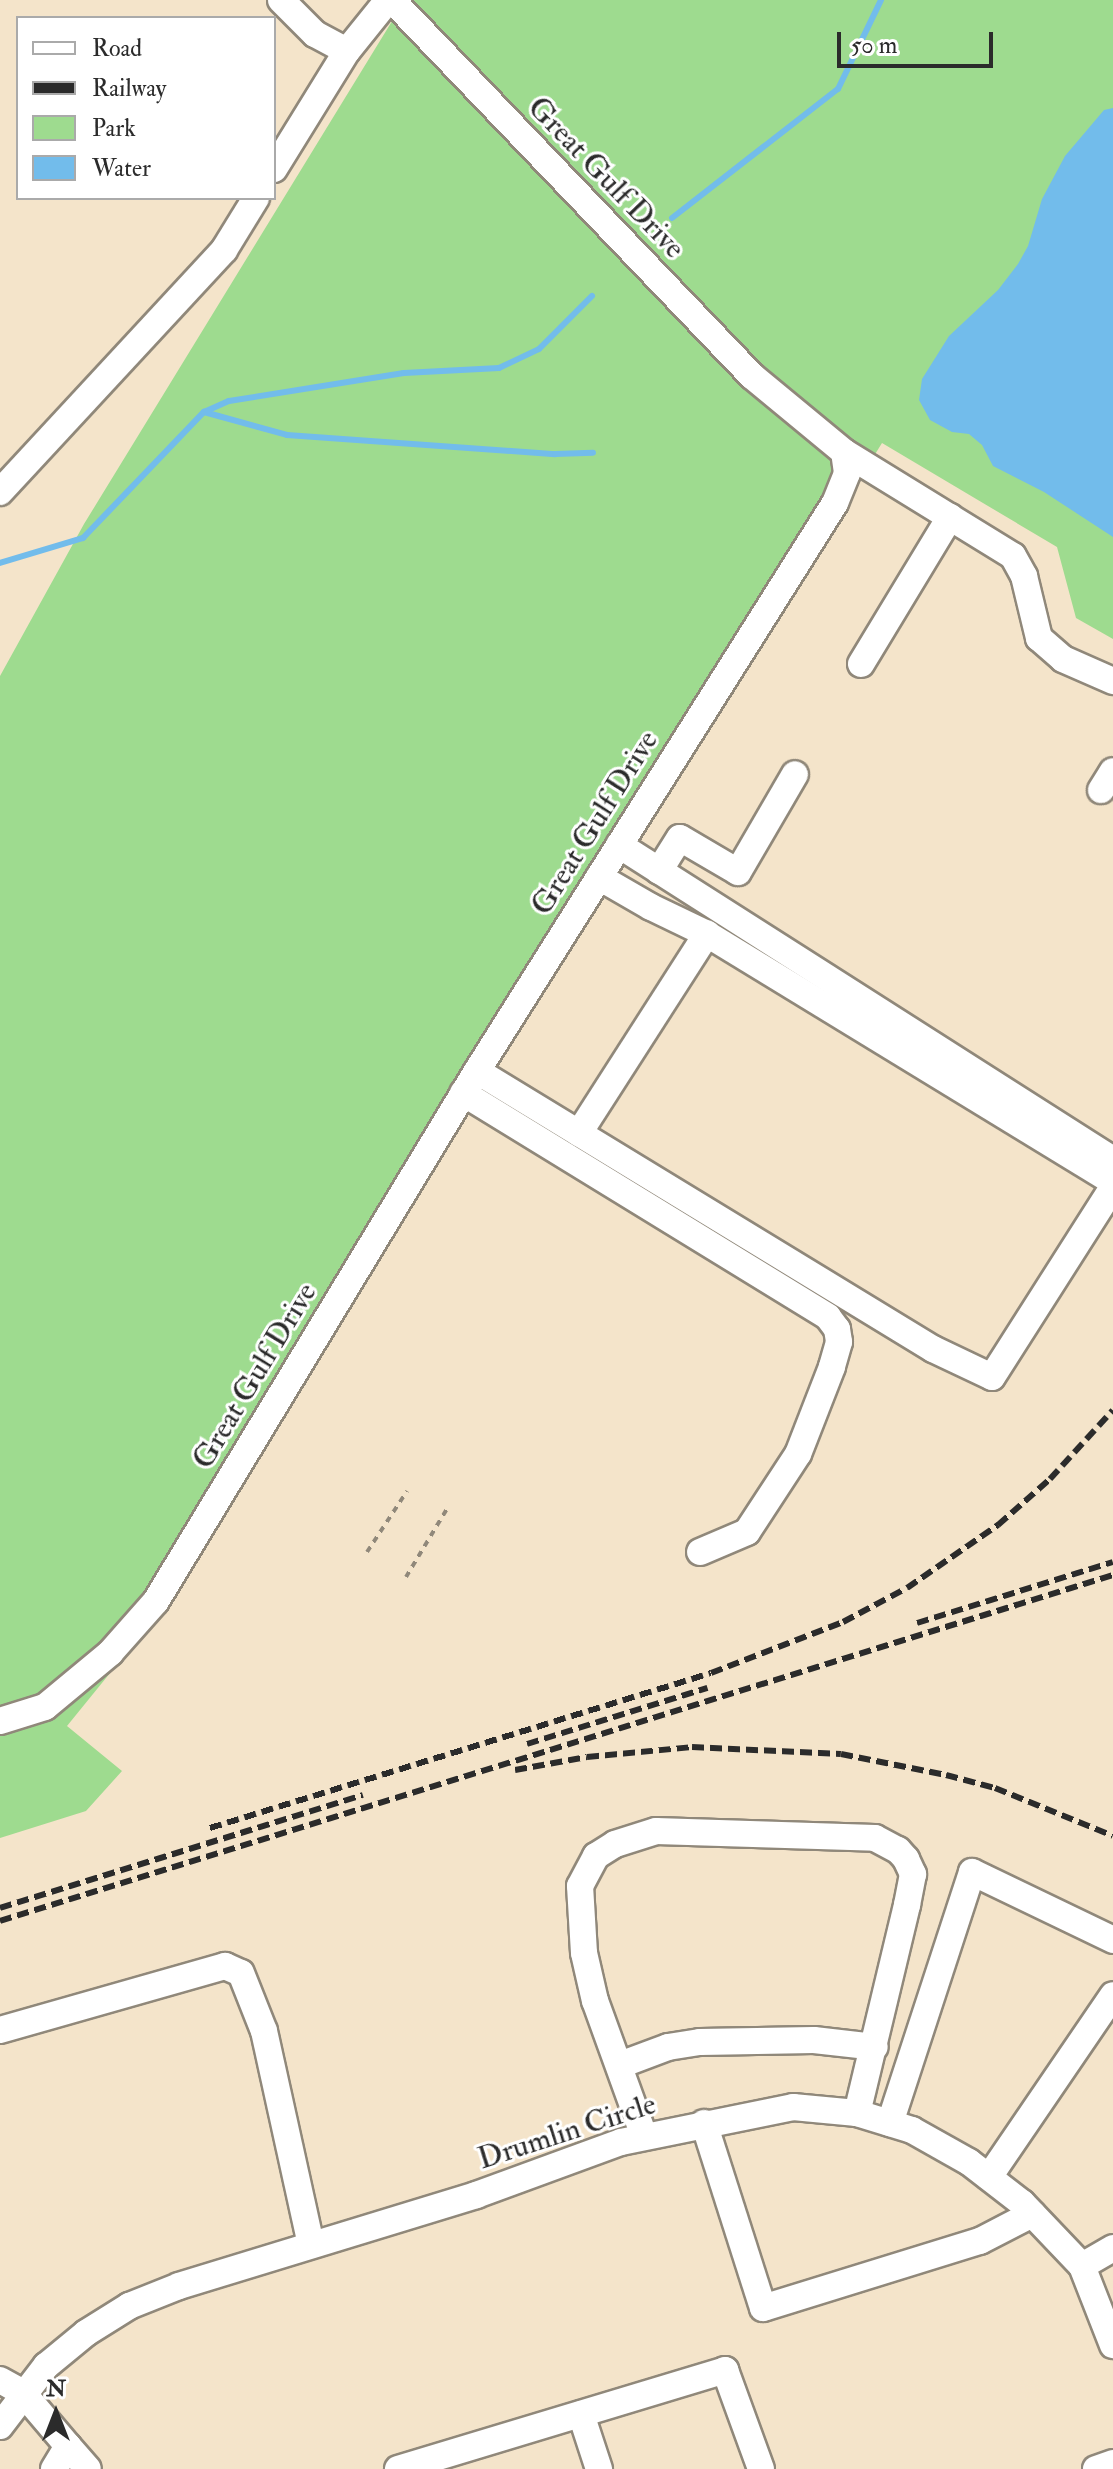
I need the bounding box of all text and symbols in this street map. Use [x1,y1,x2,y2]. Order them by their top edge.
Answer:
legend [16,16,276,200]
scale bar [841,16,997,66]
text: 50 m [851,30,897,61]
text: Road [92,33,142,64]
text: Railway [92,73,166,104]
street label: Great Gulf Drive [520,90,692,266]
text: Park [92,113,136,144]
text: Water [92,153,151,184]
street label: Great Gulf Drive [524,724,666,922]
street label: Great Gulf Drive [185,1277,325,1475]
street label: Drumlin Circle [474,2086,660,2178]
north arrow [16,2373,96,2453]
text: N [46,2375,66,2403]

